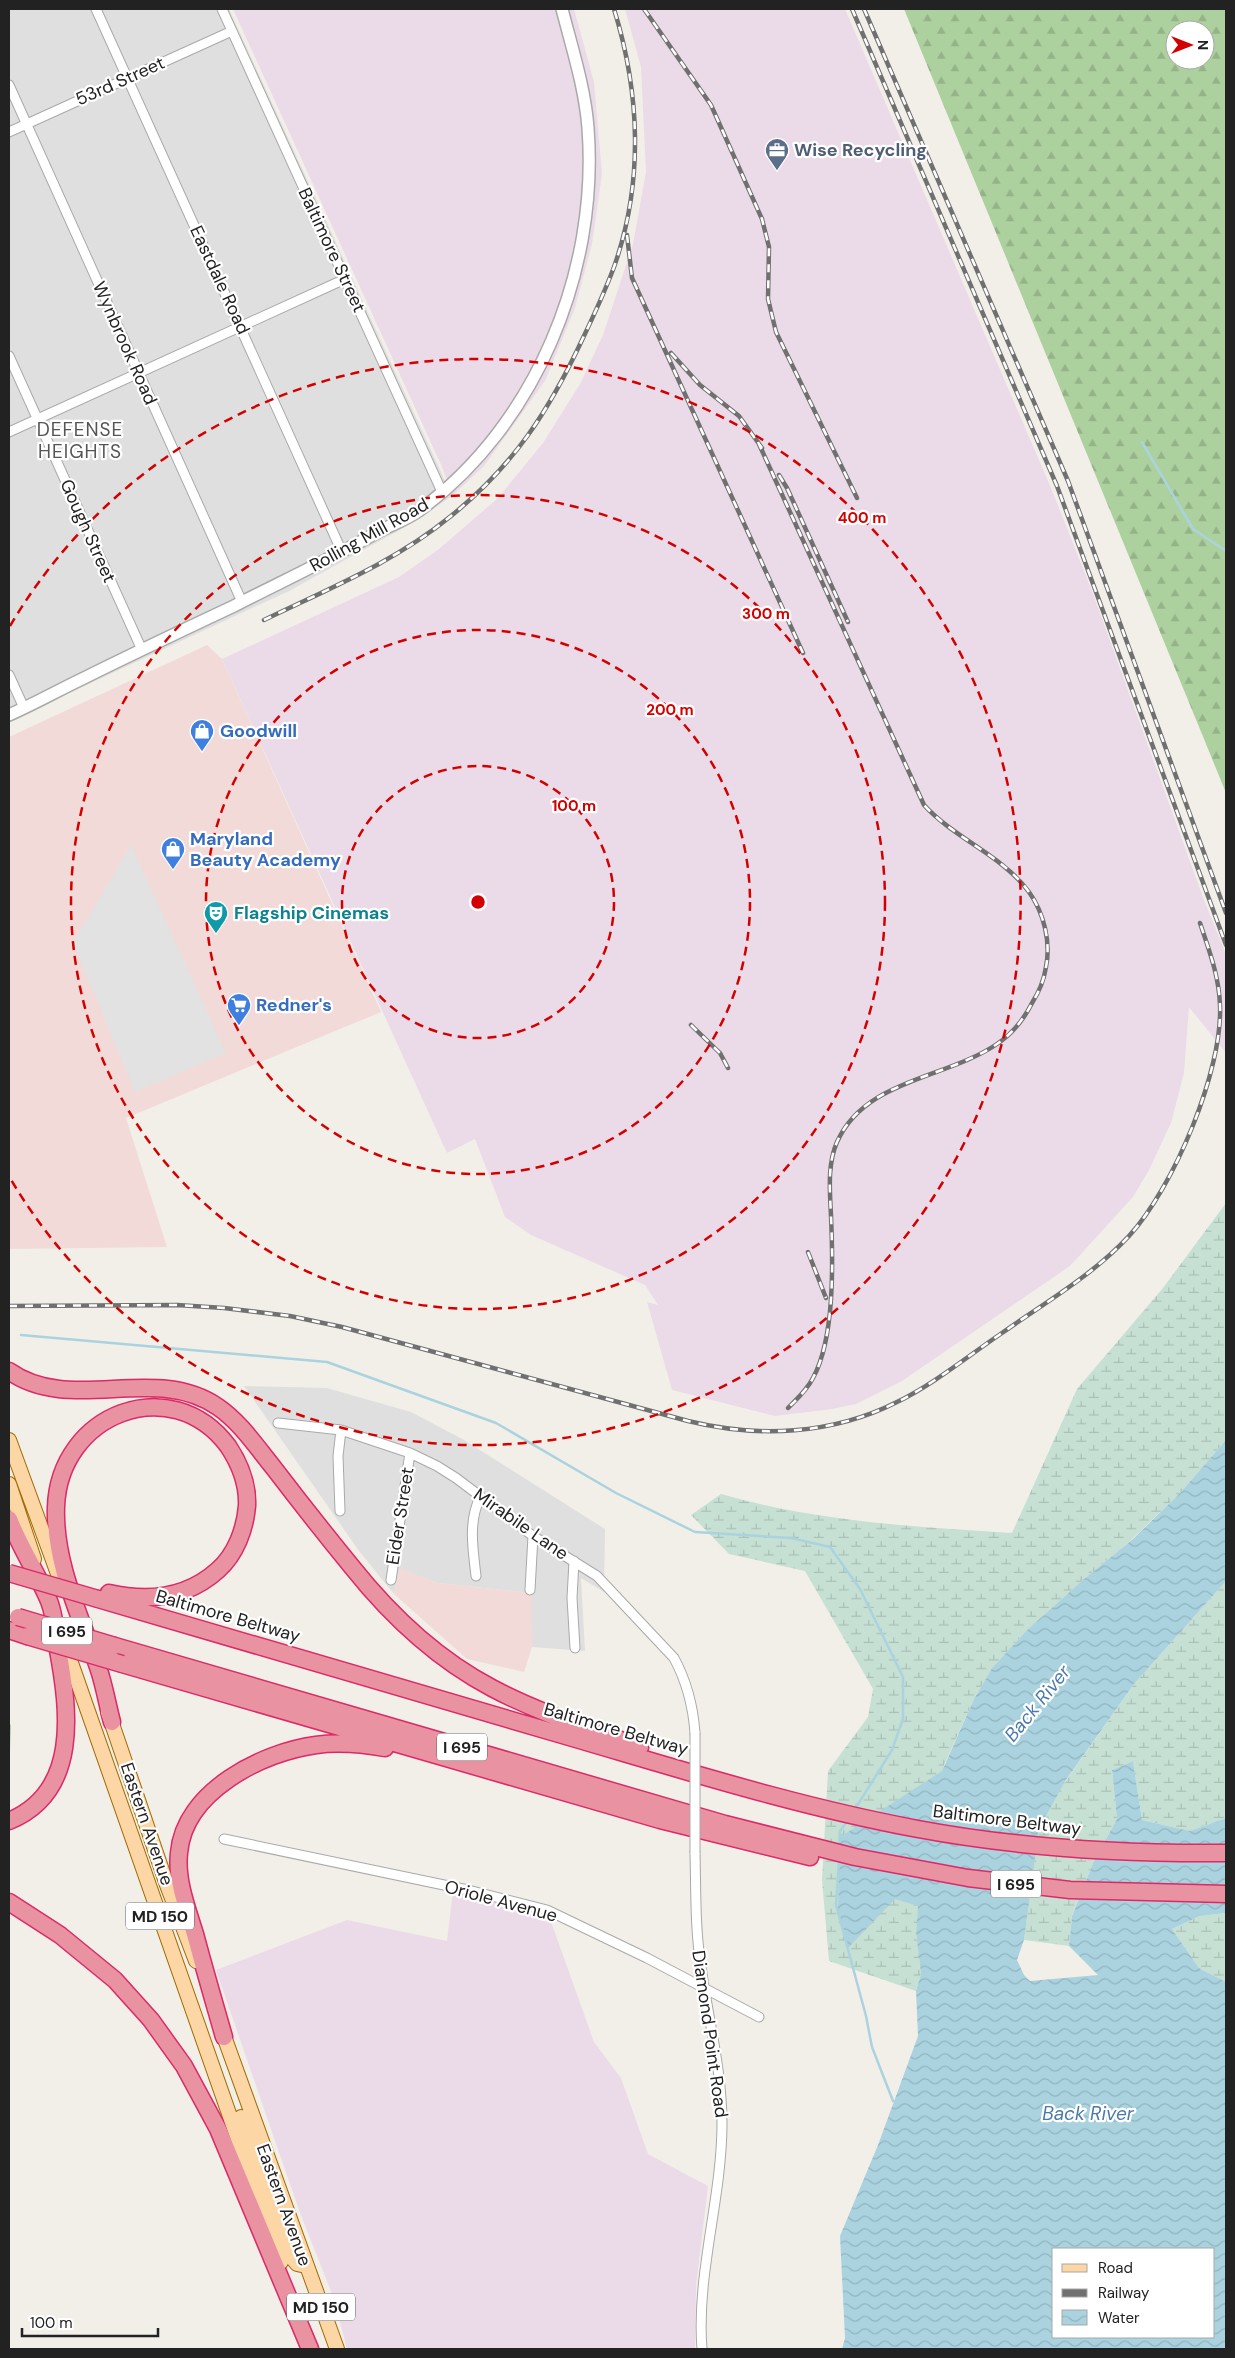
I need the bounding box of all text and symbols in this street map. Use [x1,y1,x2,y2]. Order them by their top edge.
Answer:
north arrow [1165,20,1215,70]
text: N [1194,40,1212,50]
street label: 53rd Street [72,51,168,111]
office icon: Wise Recycling [764,137,790,171]
place label: Wise Recycling [794,138,927,162]
street label: Baltimore Street [293,184,371,316]
street label: Eastdale Road [184,222,256,338]
street label: Wynbrook Road [87,278,163,408]
district label: DEFENSE HEIGHTS [37,417,123,464]
street label: Gough Street [54,475,122,587]
street label: Rolling Mill Road [305,492,433,578]
text: 400 m [838,508,886,528]
text: 300 m [742,604,790,624]
text: 200 m [646,700,694,720]
shop icon: Goodwill [189,718,215,752]
place label: Goodwill [220,719,297,743]
text: 100 m [552,796,596,816]
place label: Maryland Beauty Academy [190,827,341,872]
shop icon: Maryland Beauty Academy [160,836,186,870]
centre of rings [469,893,487,911]
theatre icon: Flagship Cinemas [203,900,229,934]
place label: Flagship Cinemas [234,901,389,925]
supermarket icon: Redner's [226,992,252,1026]
place label: Redner's [256,993,332,1017]
street label: Eider Street [380,1465,420,1567]
street label: Mirabile Lane [469,1483,573,1565]
street label: Baltimore Beltway [153,1584,303,1648]
road number: I 695 [42,1618,92,1644]
water label: Back River [999,1659,1077,1747]
street label: Baltimore Beltway [541,1697,691,1761]
road number: I 695 [437,1734,487,1760]
street label: Eastern Avenue [115,1759,179,1889]
street label: Baltimore Beltway [932,1799,1082,1841]
road number: I 695 [991,1870,1041,1898]
street label: Oriole Avenue [442,1874,560,1928]
road number: MD 150 [126,1902,194,1930]
street label: Diamond Point Road [686,1949,734,2119]
water label: Back River [1042,2101,1135,2126]
street label: Eastern Avenue [251,2140,317,2270]
legend [1052,2248,1215,2338]
text: Road [1098,2258,1133,2278]
text: Railway [1098,2283,1150,2303]
road number: MD 150 [287,2294,355,2320]
scale bar [22,2306,159,2338]
text: Water [1098,2308,1140,2328]
text: 100 m [30,2313,73,2333]

